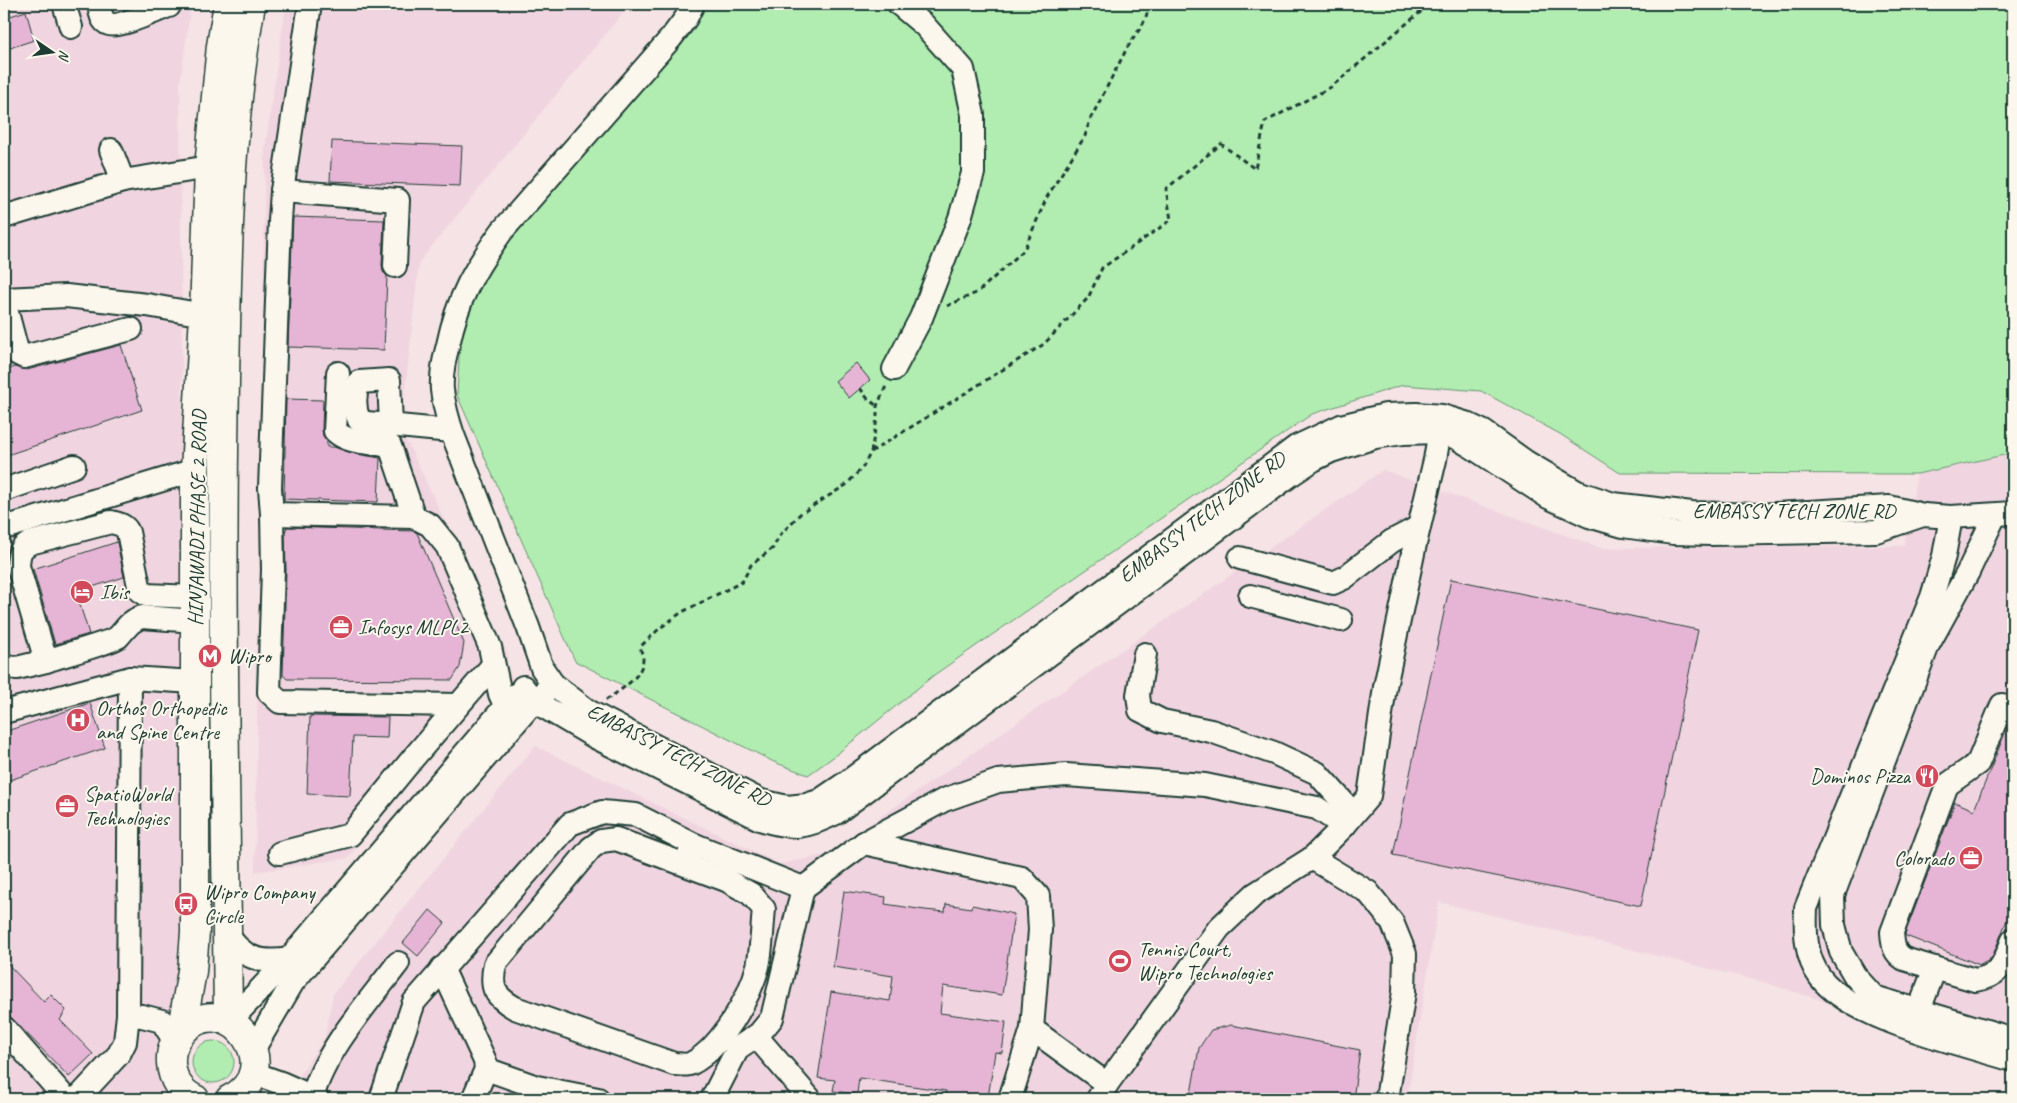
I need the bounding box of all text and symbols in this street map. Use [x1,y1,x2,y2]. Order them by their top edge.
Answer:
north arrow [28,28,78,78]
text: N [54,49,73,63]
street label: HINJAWADI PHASE 2 ROAD [182,408,212,626]
street label: EMBASSY TECH ZONE RD [1113,445,1292,588]
street label: EMBASSY TECH ZONE RD [1693,498,1897,524]
hotel icon: Ibis [69,579,95,605]
place label: Ibis [100,579,131,605]
office icon: Infosys MLPL2 [328,614,354,640]
place label: Infosys MLPL2 [358,614,469,640]
metro station icon: Wipro [197,643,223,669]
place label: Wipro [228,643,273,669]
place label: Orthos Orthopedic and Spine Centre [96,695,228,745]
street label: EMBASSY TECH ZONE RD [583,697,777,813]
hospital icon: Orthos Orthopedic and Spine Centre [65,707,91,733]
place label: Dominos Pizza [1810,763,1912,789]
restaurant icon: Dominos Pizza [1914,763,1940,789]
place label: SpatioWorld Technologies [84,781,175,831]
office icon: SpatioWorld Technologies [54,793,80,819]
place label: Colorado [1894,845,1956,871]
office icon: Colorado [1958,845,1984,871]
place label: Wipro Company Circle [204,879,317,929]
bus stop icon: Wipro Company Circle [173,891,199,917]
place label: Tennis Court, Wipro Technologies [1138,936,1274,986]
sports icon: Tennis Court, Wipro Technologies [1107,948,1133,974]

